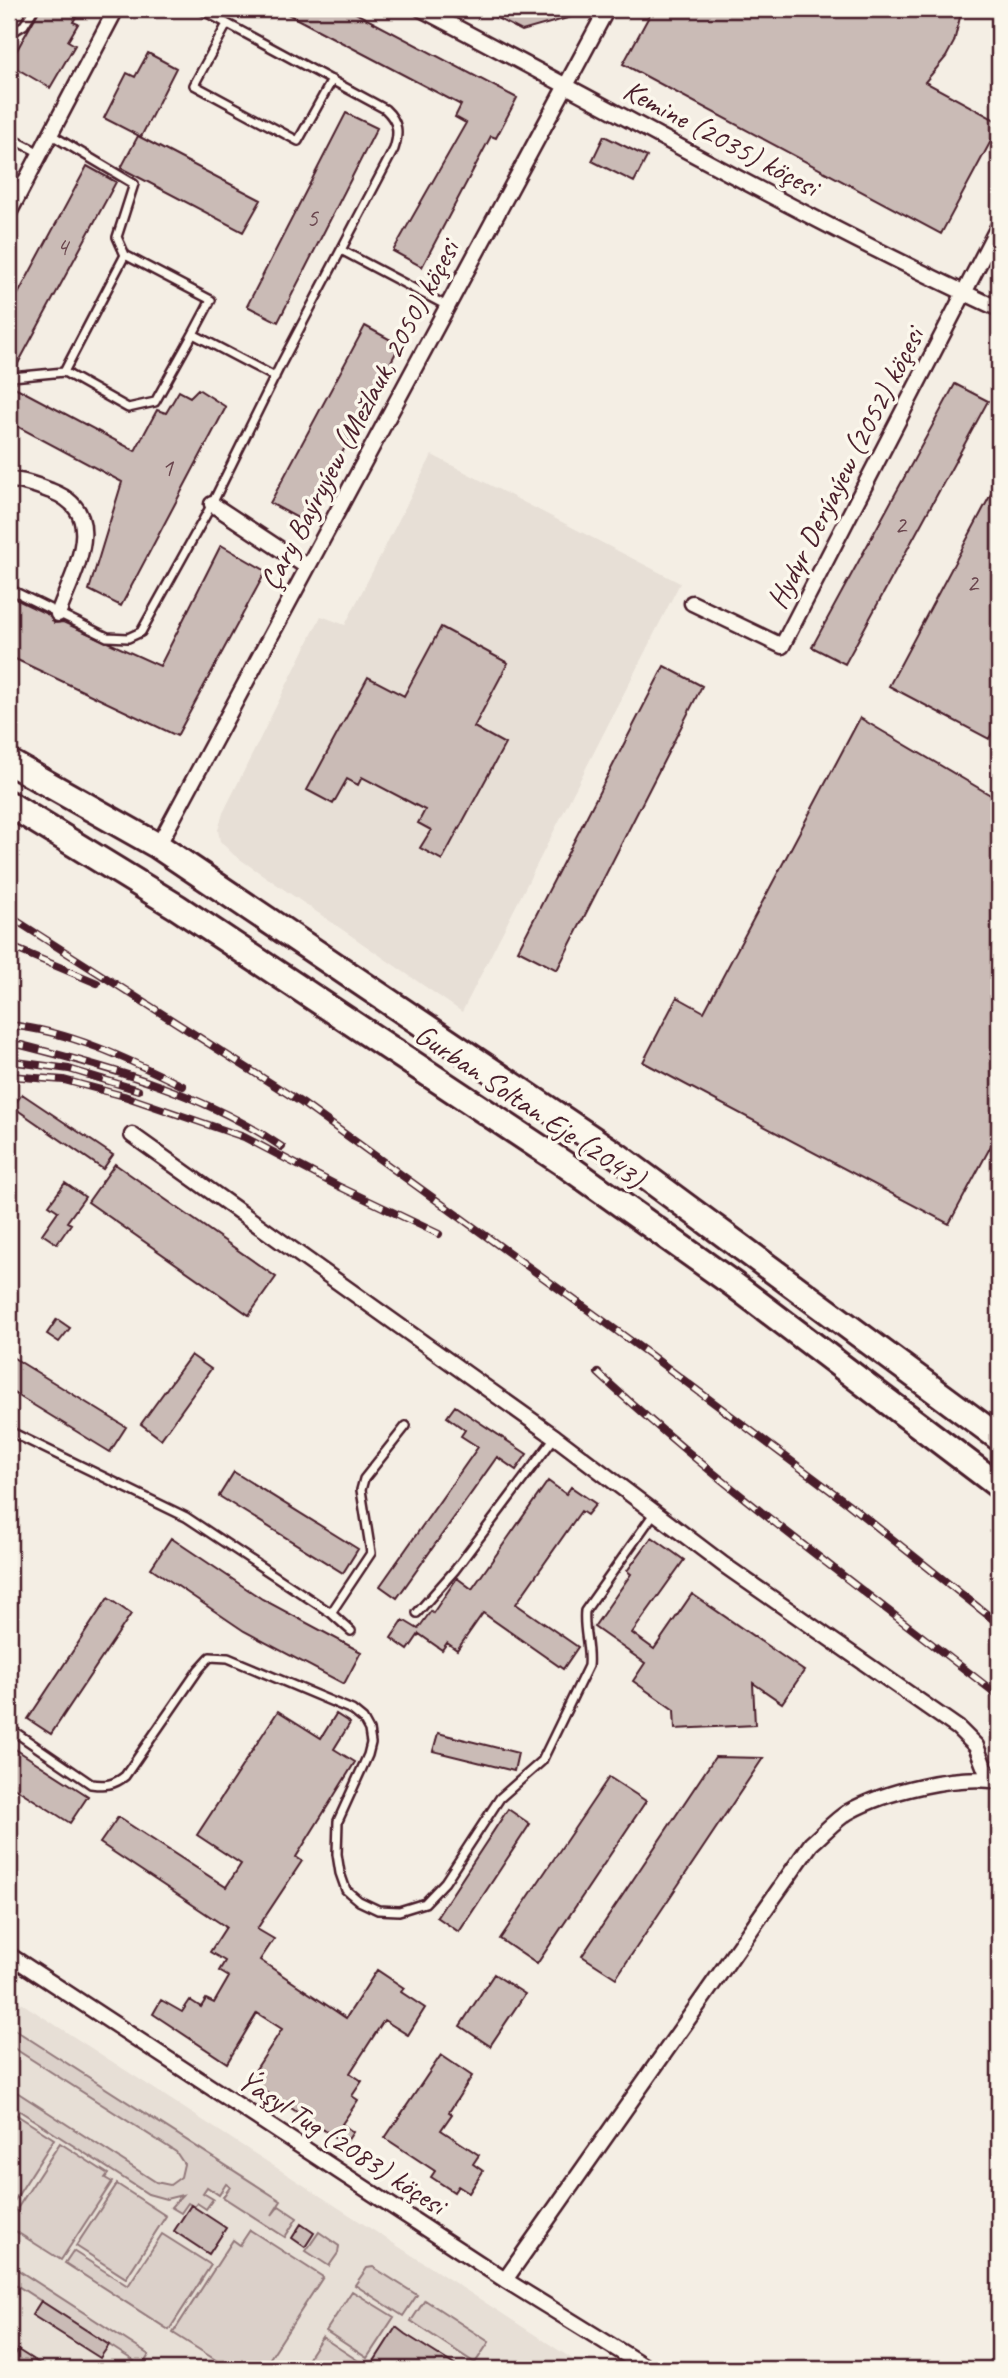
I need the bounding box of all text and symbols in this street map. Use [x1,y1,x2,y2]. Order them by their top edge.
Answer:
street label: Kemine (2035) köçesi [617,71,828,207]
house number: 5 [306,201,319,234]
house number: 4 [56,230,70,263]
street label: Çary Baýryýew (Mežlauk, 2050) köçesi [251,231,469,596]
street label: Hydyr Derýaýew (2052) köçesi [758,321,932,615]
house number: 1 [161,451,174,484]
house number: 2 [894,508,906,540]
house number: 2 [966,566,980,599]
street label: Gurban Soltan Eje (2043) [408,1015,654,1198]
street label: Ýaşyl Tug (2083) köçesi [231,2061,456,2225]

